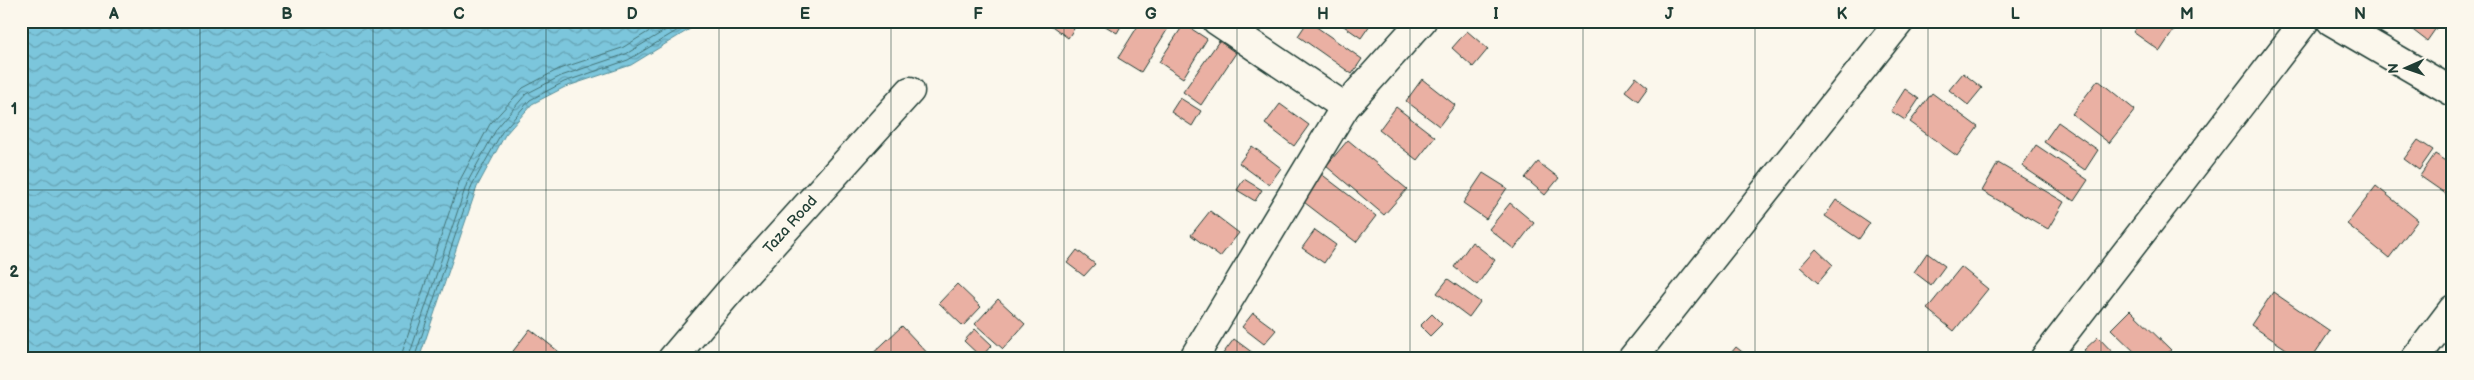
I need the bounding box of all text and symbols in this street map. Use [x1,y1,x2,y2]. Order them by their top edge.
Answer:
text: A [108,5,119,24]
text: B [281,5,293,24]
text: C [453,5,465,24]
text: D [626,5,638,24]
text: E [800,5,810,24]
text: F [973,5,983,24]
text: G [1145,5,1157,24]
text: H [1317,5,1329,24]
text: I [1493,5,1499,24]
text: J [1665,5,1674,24]
text: K [1837,5,1848,24]
text: L [2010,5,2020,24]
text: M [2180,5,2194,24]
text: N [2354,5,2366,24]
north arrow [2382,42,2432,92]
text: N [2385,63,2402,74]
text: 1 [11,100,17,119]
street label: Taza Road [759,191,821,257]
text: 2 [9,263,19,282]

